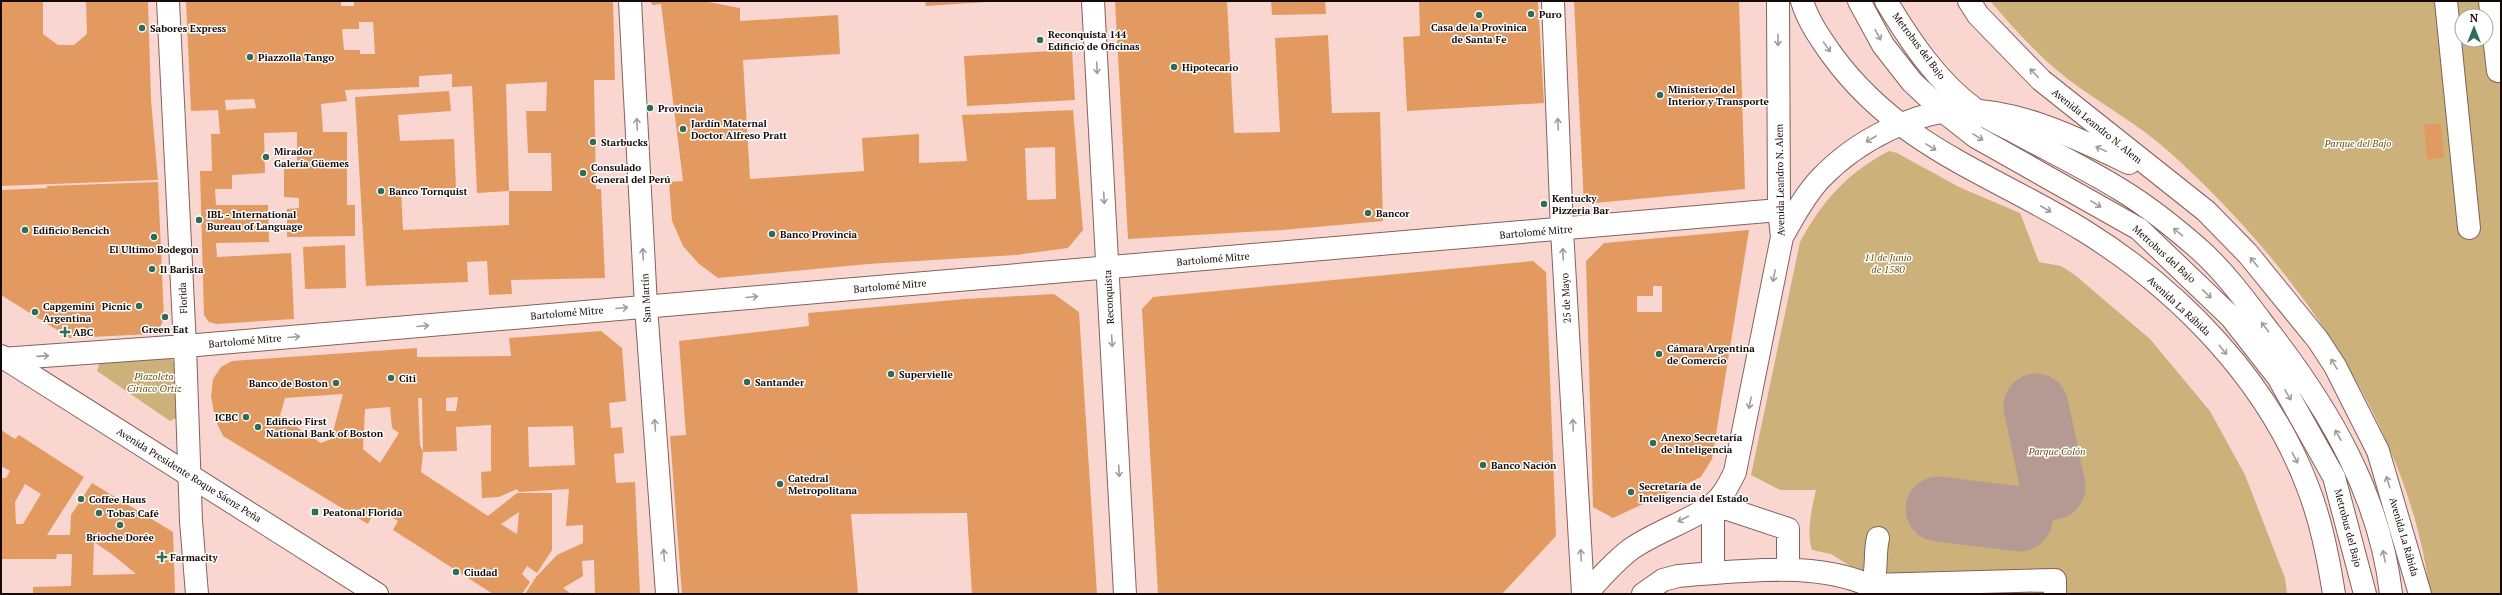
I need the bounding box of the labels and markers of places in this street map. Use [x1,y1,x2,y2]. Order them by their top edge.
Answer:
place label: Puro [1539,8,1562,21]
marker: Puro [1526,9,1536,19]
marker: Casa de la Provinica de Santa Fe [1474,10,1484,20]
place label: Casa de la Provinica de Santa Fe [1431,21,1527,46]
place label: Sabores Express [150,22,227,35]
marker: Sabores Express [137,23,147,33]
place label: Reconquista 144 Edificio de Oficinas [1048,28,1140,53]
marker: Reconquista 144 Edificio de Oficinas [1035,35,1045,45]
place label: Piazzolla Tango [258,51,334,64]
marker: Piazzolla Tango [245,52,255,62]
place label: Hipotecario [1182,61,1238,74]
marker: Hipotecario [1169,62,1179,72]
place label: Ministerio del Interior y Transporte [1668,83,1770,108]
marker: Ministerio del Interior y Transporte [1655,90,1665,100]
place label: Provincia [658,102,704,115]
marker: Provincia [645,103,655,113]
place label: Jardín Maternal Doctor Alfreso Pratt [691,117,787,142]
marker: Jardín Maternal Doctor Alfreso Pratt [678,124,688,134]
place label: Starbucks [601,136,648,149]
marker: Starbucks [588,137,598,147]
place label: Mirador Galería Güemes [274,145,350,170]
marker: Mirador Galería Güemes [261,152,271,162]
place label: Consulado General del Perú [591,161,671,186]
marker: Consulado General del Perú [578,168,588,178]
place label: Banco Tornquist [389,185,468,198]
marker: Banco Tornquist [376,186,386,196]
place label: Kentucky Pizzeria Bar [1552,192,1610,217]
marker: Kentucky Pizzeria Bar [1539,199,1549,209]
place label: Bancor [1376,207,1410,220]
place label: IBL - International Bureau of Language [207,208,303,233]
marker: Bancor [1363,208,1373,218]
marker: IBL - International Bureau of Language [194,215,204,225]
place label: Edificio Bencich [33,224,110,237]
marker: Edificio Bencich [20,225,30,235]
place label: Banco Provincia [780,228,858,241]
marker: Banco Provincia [767,229,777,239]
marker: El Ultimo Bodegon [149,232,159,242]
place label: El Ultimo Bodegon [109,243,199,256]
place label: Il Barista [160,263,204,276]
marker: Il Barista [147,264,157,274]
place label: Capgemini Argentina [43,300,95,325]
place label: Picnic [102,300,131,313]
marker: Picnic [134,301,144,311]
marker: Capgemini Argentina [30,307,40,317]
marker: Green Eat [160,312,170,322]
place label: Green Eat [142,323,188,336]
place label: ABC [73,326,93,339]
marker: ABC [60,327,70,337]
place label: Cámara Argentina de Comercio [1667,342,1755,367]
marker: Cámara Argentina de Comercio [1654,349,1664,359]
place label: Supervielle [899,368,953,381]
marker: Supervielle [886,369,896,379]
place label: Citi [399,372,417,385]
marker: Citi [386,373,396,383]
place label: Santander [755,376,805,389]
place label: Banco de Boston [249,377,329,390]
marker: Santander [742,377,752,387]
marker: Banco de Boston [331,378,341,388]
place label: ICBC [215,411,238,424]
marker: ICBC [241,412,251,422]
place label: Edificio First National Bank of Boston [266,415,384,440]
marker: Edificio First National Bank of Boston [253,422,263,432]
place label: Anexo Secretaría de Inteligencia [1661,431,1743,456]
marker: Anexo Secretaría de Inteligencia [1648,438,1658,448]
place label: Banco Nación [1491,459,1557,472]
marker: Banco Nación [1478,460,1488,470]
place label: Catedral Metropolitana [788,472,858,497]
marker: Catedral Metropolitana [775,479,785,489]
place label: Secretaría de Inteligencia del Estado [1639,480,1749,505]
marker: Secretaría de Inteligencia del Estado [1626,487,1636,497]
place label: Coffee Haus [89,493,146,506]
marker: Coffee Haus [76,494,86,504]
place label: Peatonal Florida [323,506,403,519]
place label: Tobas Café [107,507,159,520]
marker: Peatonal Florida [310,507,320,517]
marker: Tobas Café [94,508,104,518]
marker: Brioche Dorée [115,520,125,530]
place label: Brioche Dorée [86,531,154,544]
place label: Farmacity [170,551,219,564]
marker: Farmacity [157,552,167,562]
place label: Ciudad [464,566,498,579]
marker: Ciudad [451,567,461,577]

